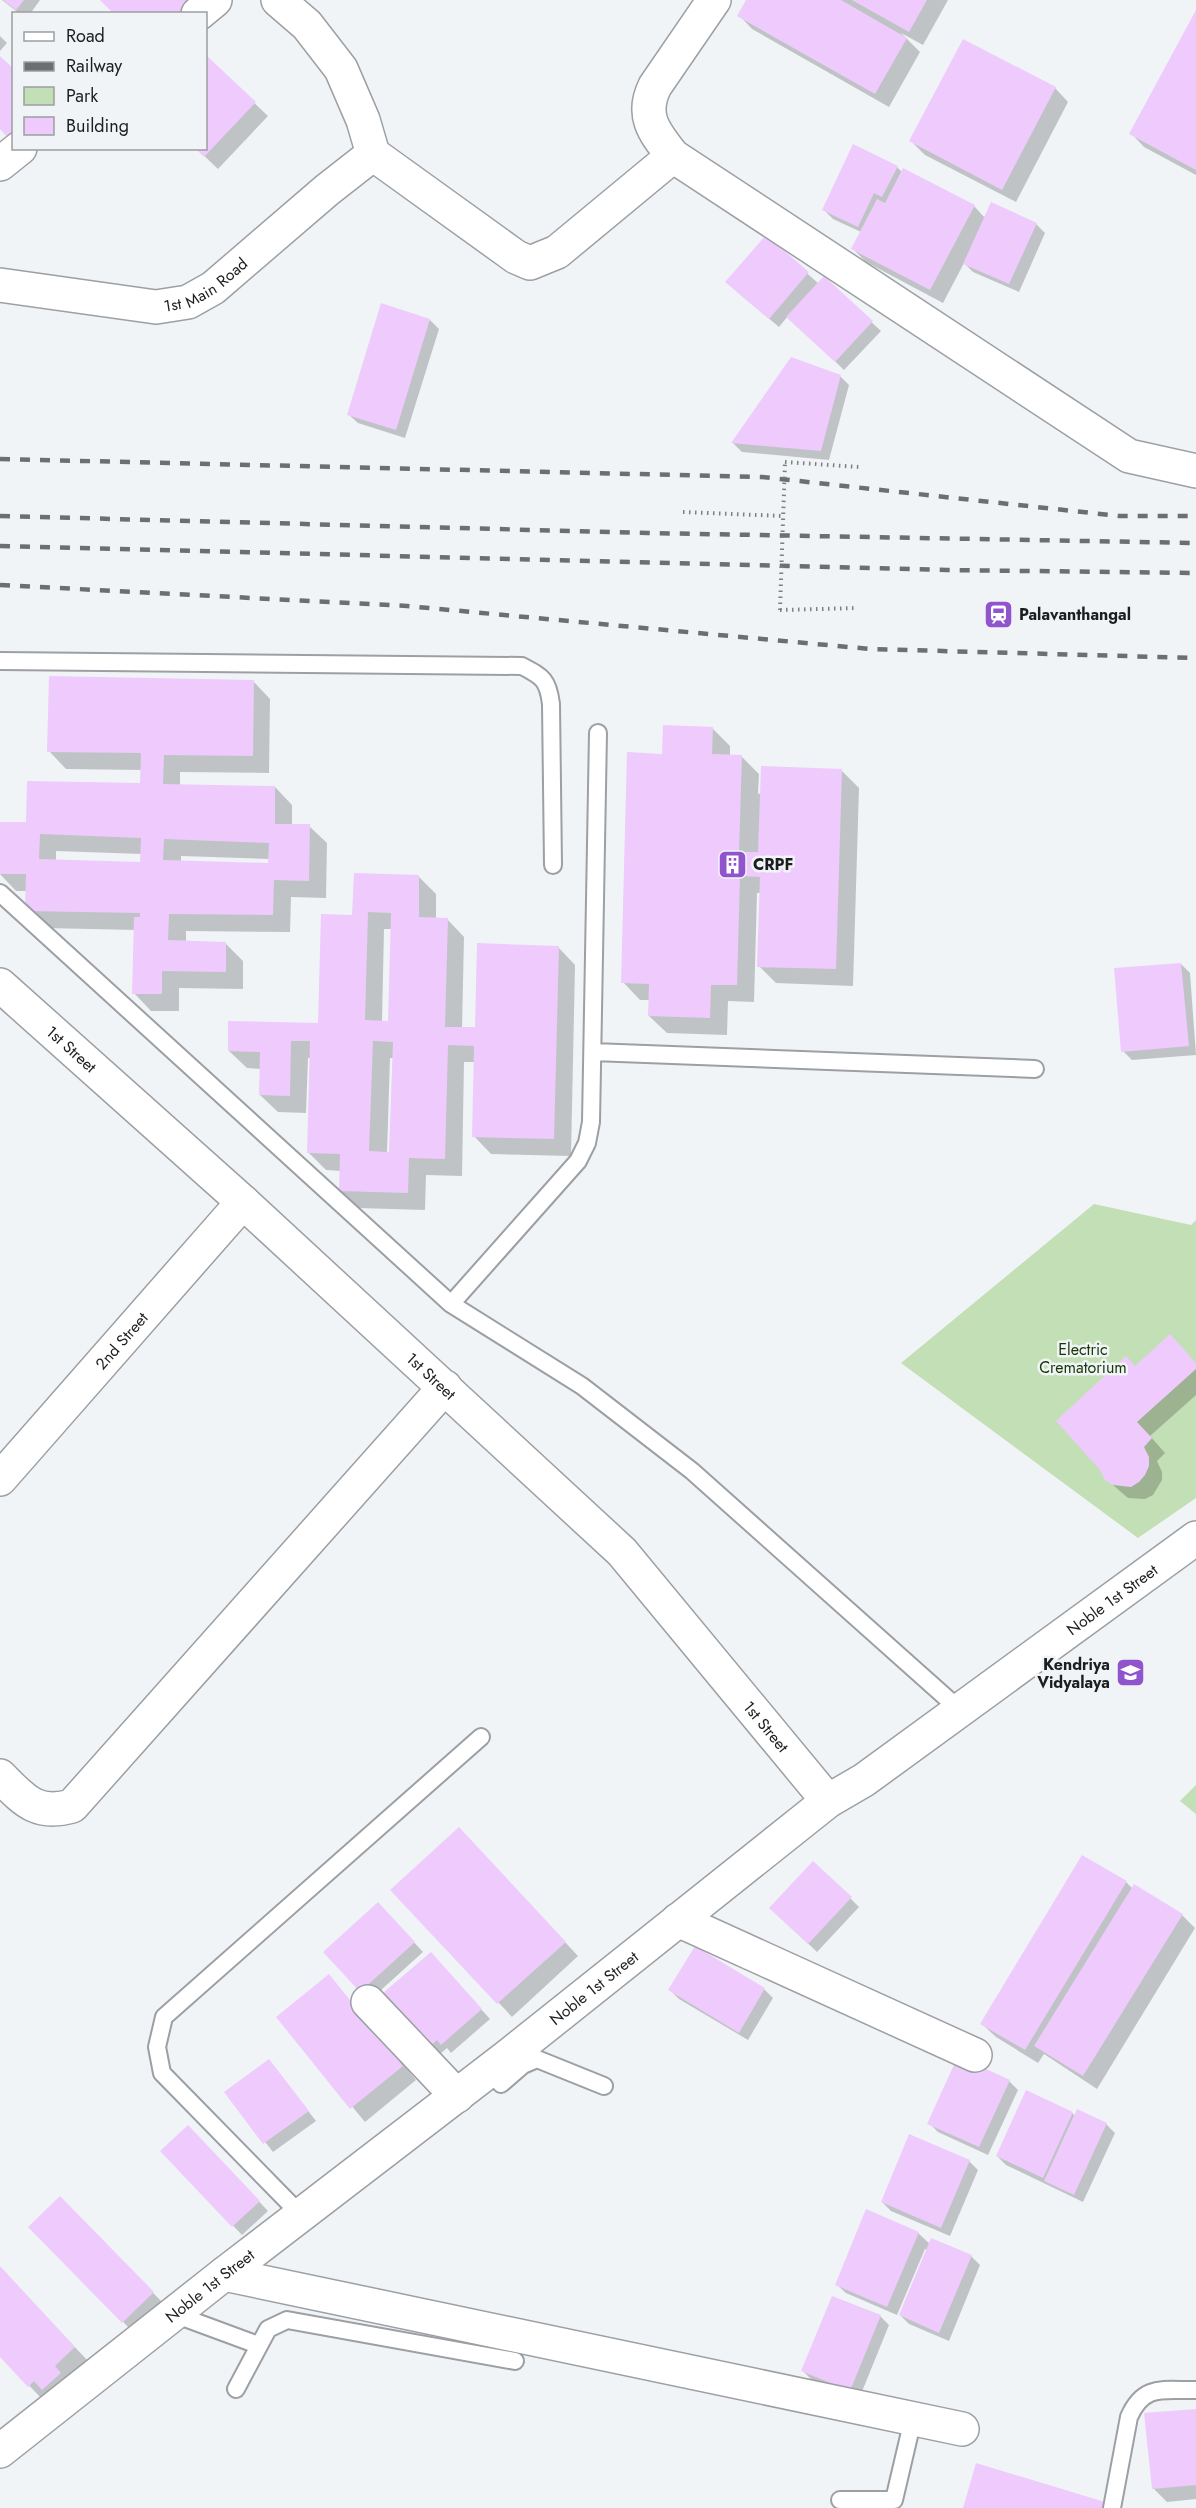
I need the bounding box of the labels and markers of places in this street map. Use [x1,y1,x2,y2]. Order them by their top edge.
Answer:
station icon: Palavanthangal [982,598,1014,630]
place label: Palavanthangal [1019,603,1131,626]
building icon: CRPF [716,848,748,880]
place label: CRPF [753,853,793,876]
place label: Kendriya Vidyalaya [1036,1653,1110,1694]
school or university icon: Kendriya Vidyalaya [1115,1657,1147,1689]

